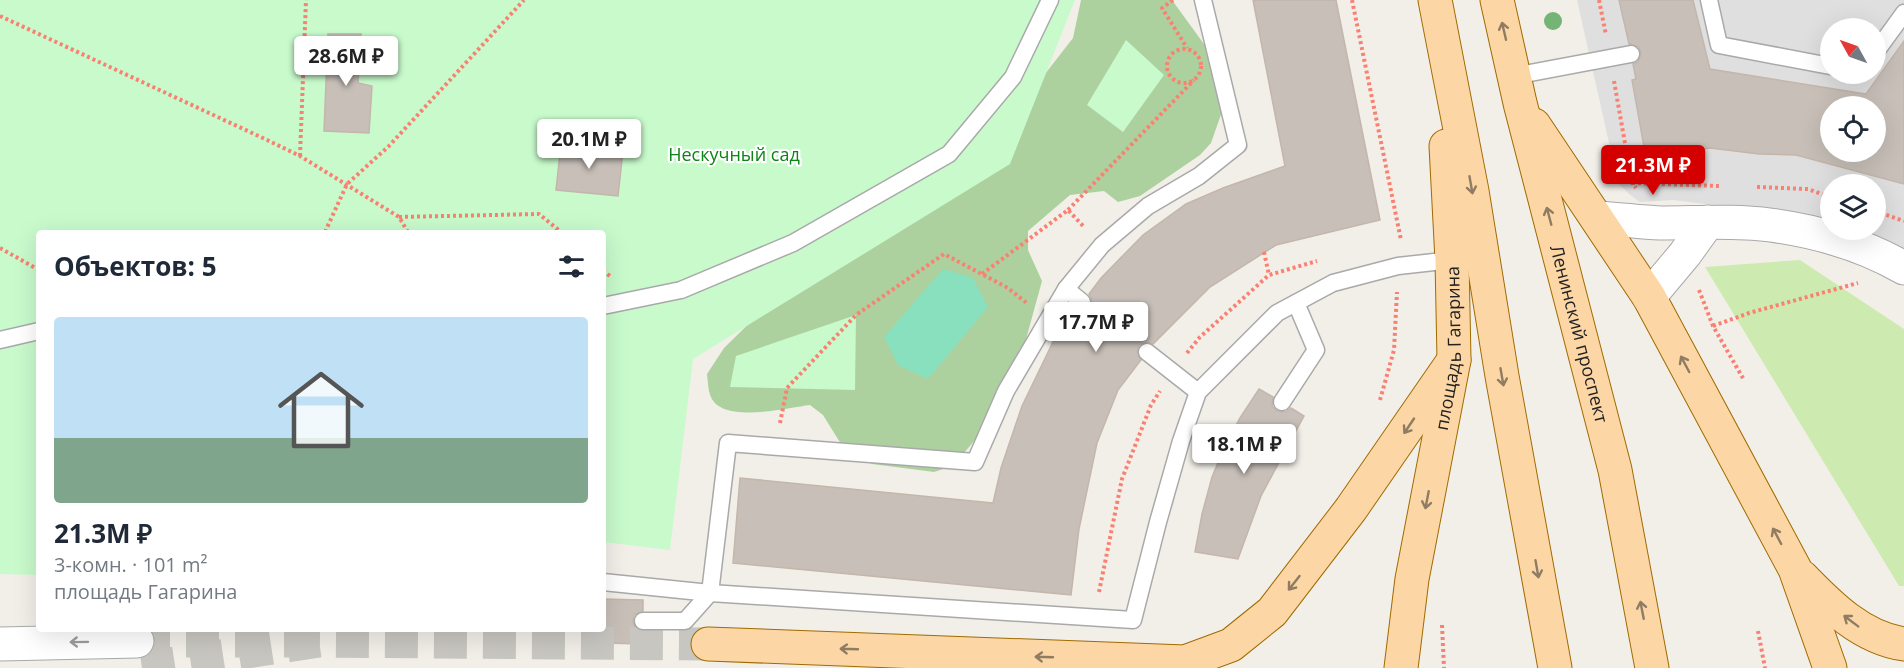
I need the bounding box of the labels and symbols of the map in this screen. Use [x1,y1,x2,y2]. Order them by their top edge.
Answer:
north arrow [1820,18,1886,84]
one-way arrow [1497,22,1509,41]
pin: 28.6M ₽ [291,36,401,87]
pin: 20.1M ₽ [534,119,644,170]
park label: Нескучный сад [668,142,800,166]
pin: 21.3M ₽ [1598,145,1708,196]
one-way arrow [1466,174,1477,194]
one-way arrow [1543,207,1554,226]
street label: Ленинский проспект [1545,242,1614,426]
street label: площадь Гагарина [1429,266,1466,432]
pin: 17.7M ₽ [1041,302,1151,353]
one-way arrow [1679,356,1691,373]
one-way arrow [1497,367,1508,387]
one-way arrow [1403,417,1415,433]
pin: 18.1M ₽ [1189,424,1299,475]
one-way arrow [1421,490,1432,509]
one-way arrow [1771,528,1783,545]
one-way arrow [1532,559,1543,578]
one-way arrow [1288,575,1301,591]
one-way arrow [1636,601,1647,621]
one-way arrow [1843,615,1859,627]
one-way arrow [69,636,89,648]
one-way arrow [840,644,860,655]
one-way arrow [1035,651,1055,662]

